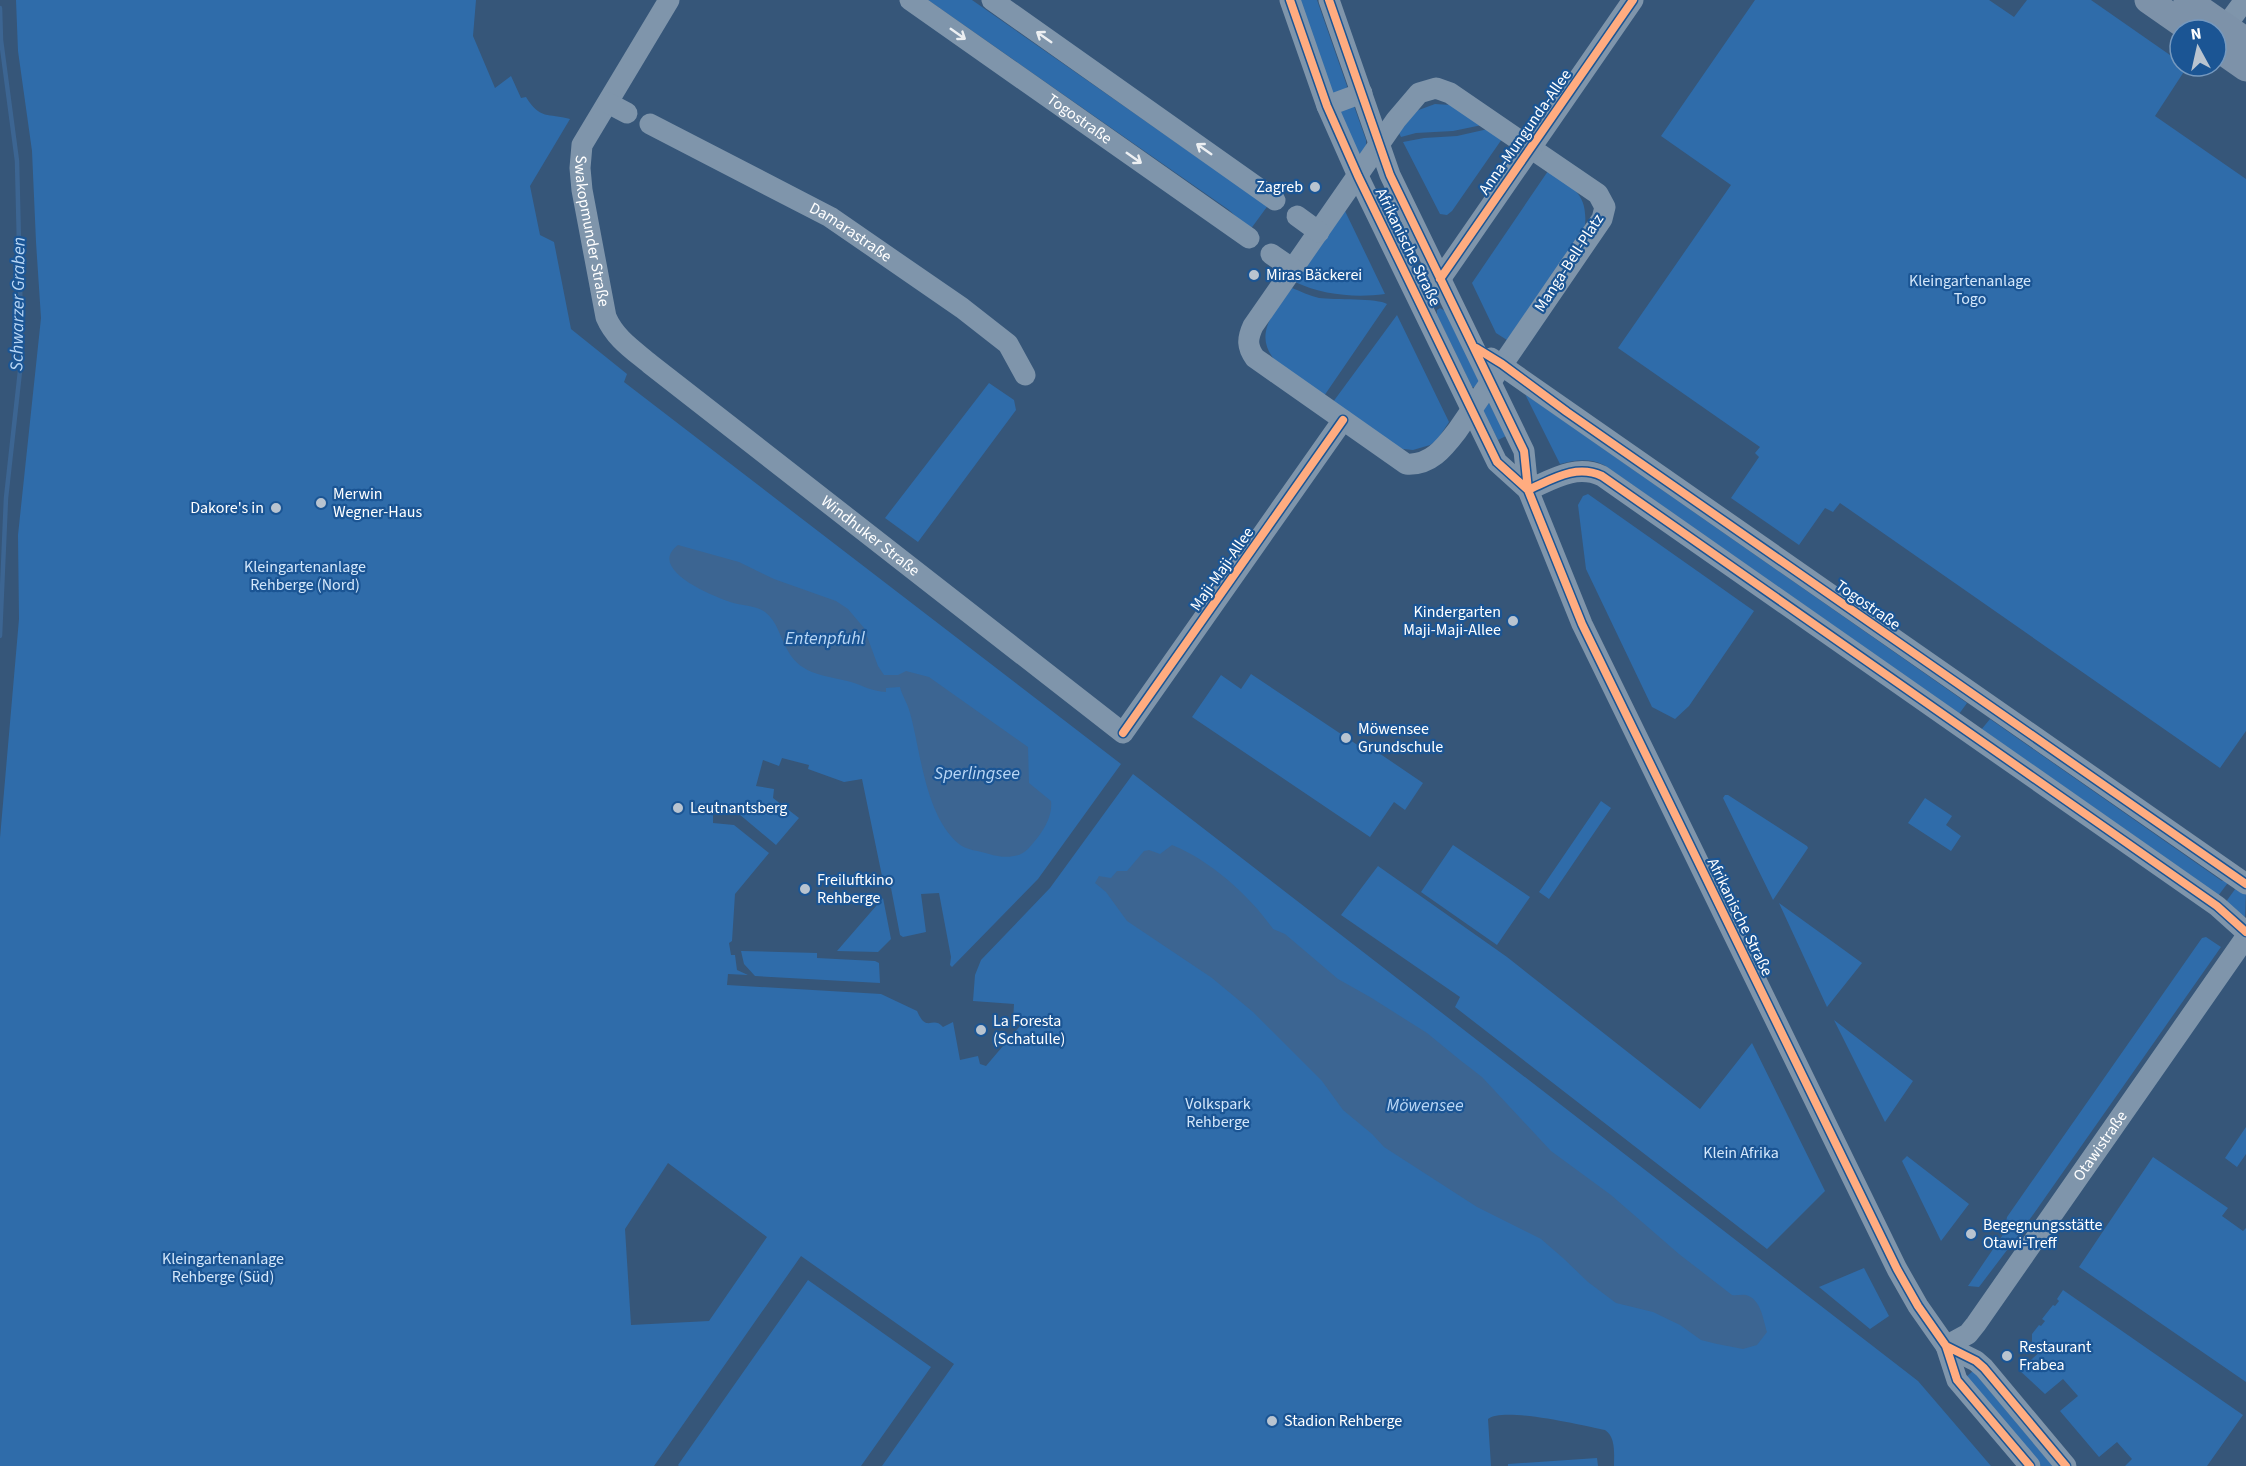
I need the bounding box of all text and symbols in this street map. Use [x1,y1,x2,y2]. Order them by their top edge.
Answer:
north arrow [2168,18,2228,78]
text: N [2189,23,2203,46]
one-way arrow [949,28,965,40]
one-way arrow [1037,31,1053,43]
street label: Anna-Mungunda-Allee [1473,65,1577,199]
street label: Togostraße [1042,88,1116,150]
one-way arrow [1196,143,1212,155]
one-way arrow [1126,152,1142,164]
street label: Swakopmunder Straße [569,154,615,309]
place label: Zagreb [1256,176,1303,198]
marker: Zagreb [1308,180,1322,194]
street label: Afrikanische Straße [1370,184,1446,310]
street label: Damarastraße [805,197,896,267]
street label: Manga-Bell-Platz [1529,209,1609,316]
water label: Schwarzer Graben [4,237,32,371]
place label: Miras Bäckerei [1266,264,1362,286]
marker: Miras Bäckerei [1247,268,1261,282]
park label: Kleingartenanlage Togo [1909,270,2031,310]
place label: Merwin Wegner-Haus [333,483,422,523]
street label: Windhuker Straße [816,490,924,581]
marker: Merwin Wegner-Haus [314,496,328,510]
place label: Dakore's in [190,497,264,519]
marker: Dakore's in [269,501,283,515]
street label: Maji-Maji-Allee [1185,523,1259,615]
park label: Kleingartenanlage Rehberge (Nord) [244,556,366,596]
street label: Togostraße [1831,575,1905,636]
place label: Kindergarten Maji-Maji-Allee [1403,601,1501,641]
marker: Kindergarten Maji-Maji-Allee [1506,614,1520,628]
water label: Entenpfuhl [785,626,866,651]
place label: Möwensee Grundschule [1358,718,1443,758]
marker: Möwensee Grundschule [1339,731,1353,745]
water label: Sperlingsee [934,761,1020,786]
place label: Leutnantsberg [690,797,787,819]
marker: Leutnantsberg [671,801,685,815]
street label: Afrikanische Straße [1702,854,1778,980]
place label: Freiluftkino Rehberge [817,869,893,909]
marker: Freiluftkino Rehberge [798,882,812,896]
place label: La Foresta (Schatulle) [993,1010,1065,1050]
marker: La Foresta (Schatulle) [974,1023,988,1037]
park label: Volkspark Rehberge [1185,1093,1251,1133]
water label: Möwensee [1386,1093,1464,1118]
street label: Otawistraße [2068,1106,2133,1186]
park label: Klein Afrika [1703,1142,1779,1164]
place label: Begegnungsstätte Otawi-Treff [1983,1214,2102,1254]
marker: Begegnungsstätte Otawi-Treff [1964,1227,1978,1241]
park label: Kleingartenanlage Rehberge (Süd) [162,1248,284,1288]
place label: Restaurant Frabea [2019,1336,2092,1376]
marker: Restaurant Frabea [2000,1349,2014,1363]
place label: Stadion Rehberge [1284,1410,1402,1432]
marker: Stadion Rehberge [1265,1414,1279,1428]

